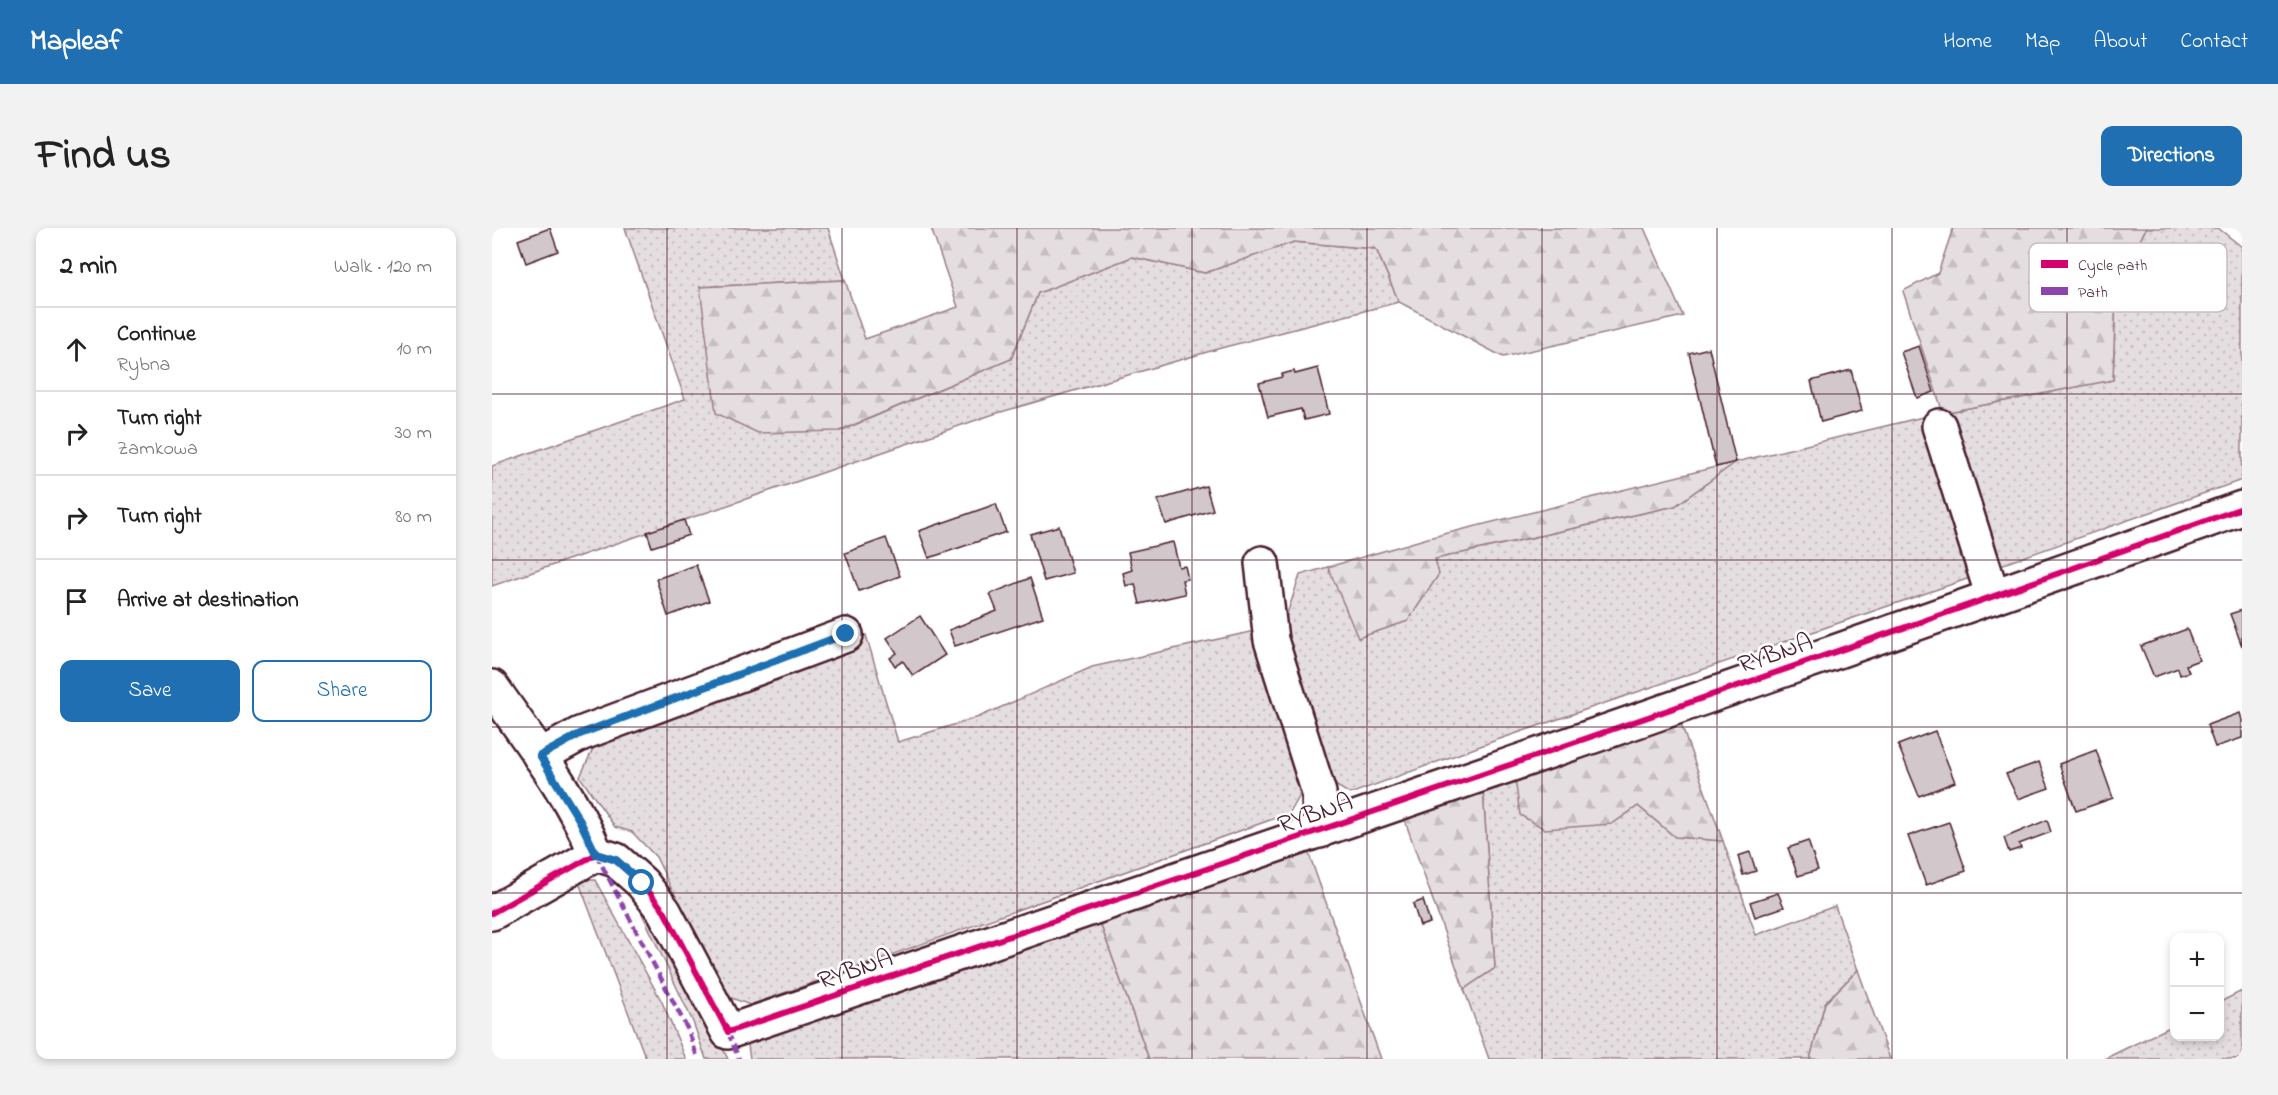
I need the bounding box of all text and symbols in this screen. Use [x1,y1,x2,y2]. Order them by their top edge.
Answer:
text: Mapleaf [30,22,122,63]
text: Home [1943,27,1992,57]
text: Map [2025,27,2060,57]
text: About [2093,27,2147,57]
text: Contact [2180,27,2248,57]
text: Find us [36,126,171,187]
button: Directions [2101,126,2242,186]
legend [2029,243,2227,312]
text: 2 min [60,248,117,286]
text: Walk · 120 m [334,253,432,282]
text: Cycle path [2078,254,2147,278]
text: Path [2078,281,2108,305]
text: Continue [117,319,196,351]
icon: ahead [60,333,93,366]
text: 10 m [396,335,432,364]
text: Rybna [117,351,170,380]
text: Turn right [117,403,202,435]
icon: right [60,417,93,450]
text: 30 m [395,419,432,448]
text: Zamkowa [117,435,198,464]
icon: right [60,501,93,534]
text: Turn right [117,501,202,533]
text: 80 m [395,503,432,532]
icon: arrive [60,585,93,618]
text: Arrive at destination [117,585,299,617]
route end [832,620,858,646]
street label: RYBNA [1733,624,1819,685]
button: Save [60,660,240,722]
button: Share [252,660,432,722]
street label: RYBNA [1273,784,1359,845]
route start [628,869,654,895]
map controls [2170,933,2224,1041]
button: + [2170,933,2224,987]
street label: RYBNA [813,940,899,1001]
button: − [2170,987,2224,1041]

